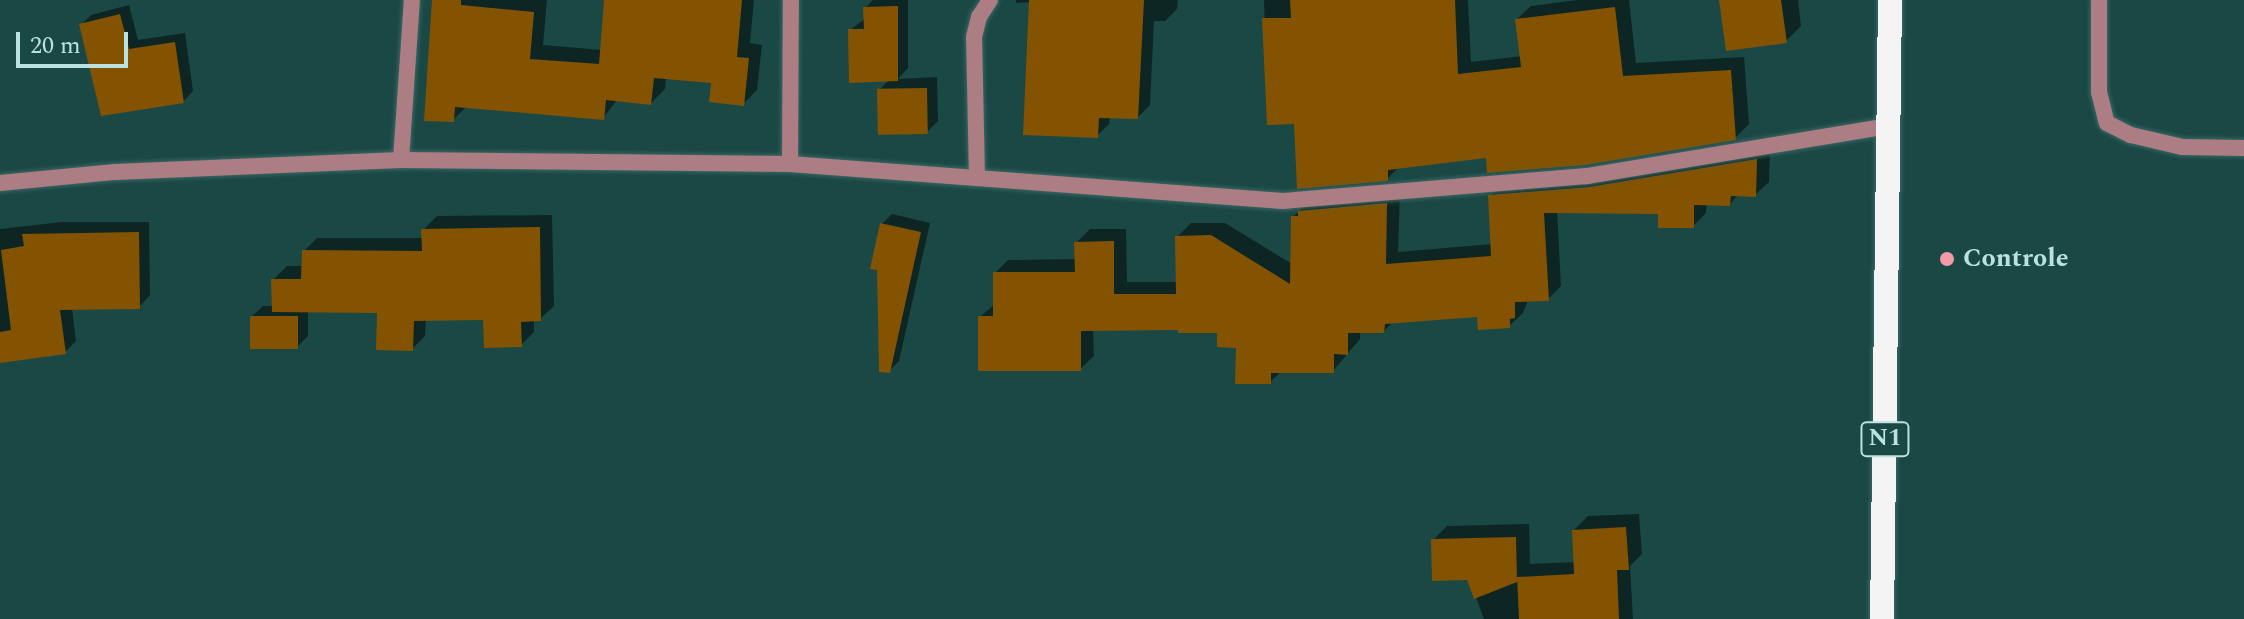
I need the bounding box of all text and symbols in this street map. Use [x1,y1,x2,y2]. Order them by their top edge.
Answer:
scale bar [20,16,132,66]
text: 20 m [30,28,81,64]
place label: Controle [1963,243,2069,275]
marker: Controle [1938,250,1956,268]
road number: N1 [1859,419,1911,459]

